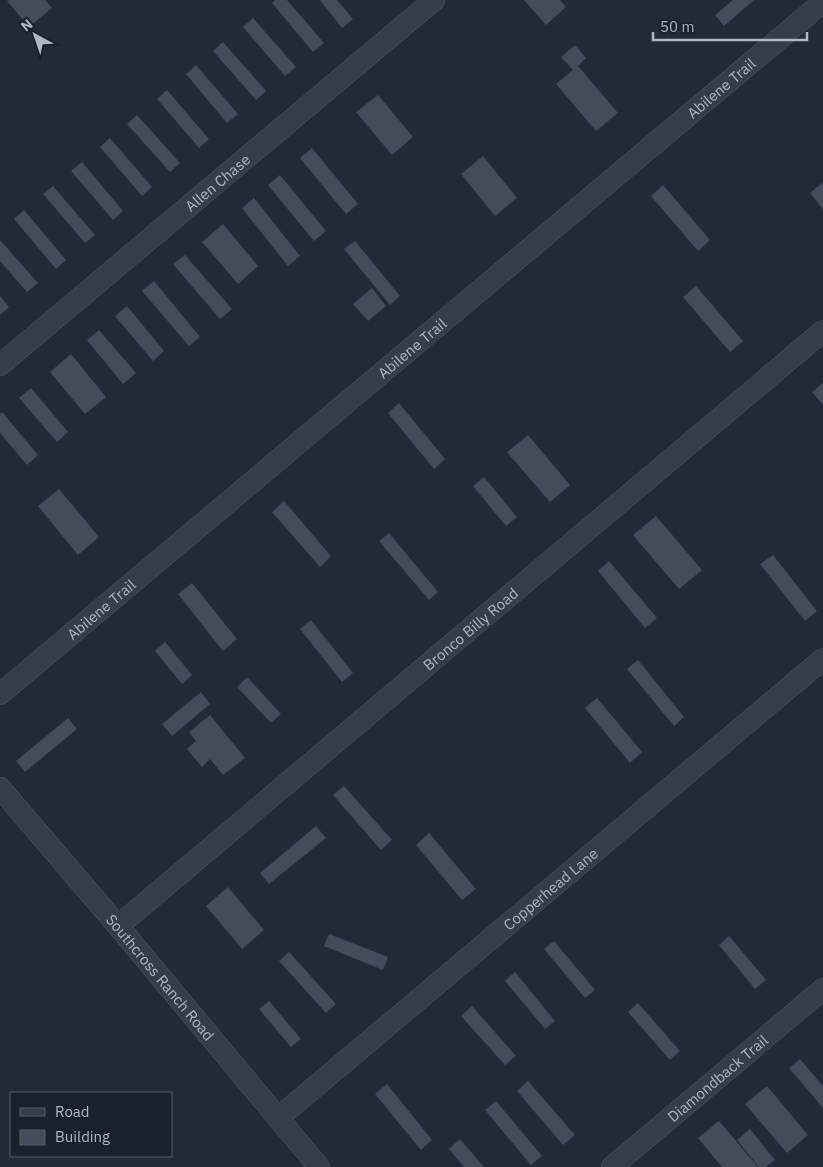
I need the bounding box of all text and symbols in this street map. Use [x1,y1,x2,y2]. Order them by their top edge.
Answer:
north arrow [10,10,60,60]
scale bar [653,10,807,42]
text: N [17,15,36,35]
text: 50 m [660,17,695,36]
street label: Abilene Trail [683,53,759,122]
street label: Allen Chase [181,149,254,215]
street label: Abilene Trail [374,313,450,382]
street label: Abilene Trail [63,575,139,643]
street label: Bronco Billy Road [419,583,522,674]
street label: Copperhead Lane [499,843,602,934]
street label: Southcross Ranch Road [102,910,219,1044]
street label: Diamondback Trail [663,1030,772,1126]
legend [10,1092,172,1157]
text: Road [55,1102,90,1121]
text: Building [55,1127,110,1146]

